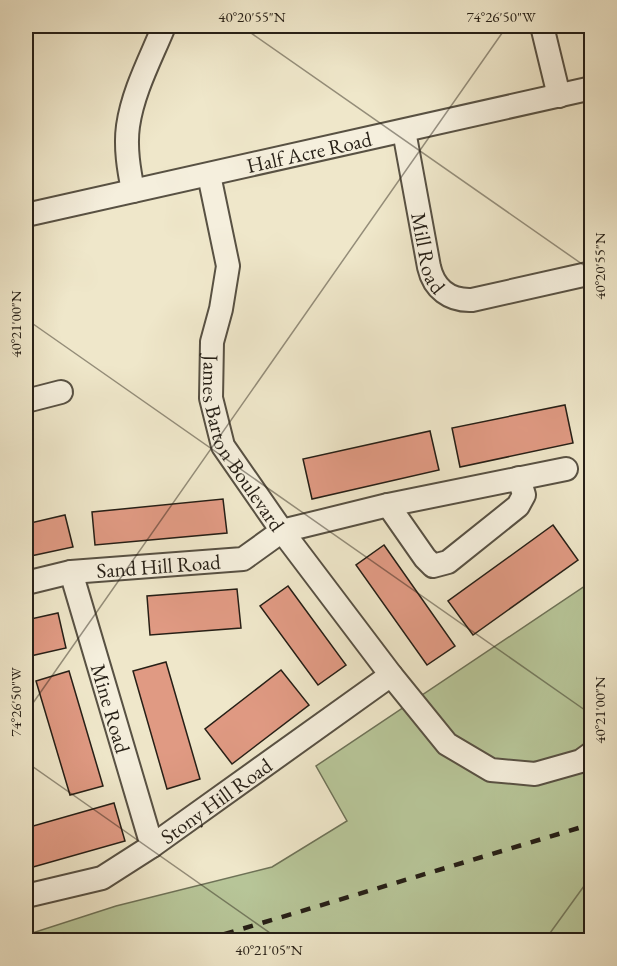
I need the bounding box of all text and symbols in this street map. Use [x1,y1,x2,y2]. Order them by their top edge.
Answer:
text: 40°20'55"N [218,7,286,26]
text: 74°26'50"W [466,7,536,26]
street label: Half Acre Road [244,124,374,179]
street label: Mill Road [406,210,452,299]
text: 40°20'55"N [590,232,609,300]
text: 40°21'00"N [6,290,25,358]
street label: James Barton Boulevard [197,352,292,536]
street label: Sand Hill Road [95,547,222,584]
street label: Mine Road [85,660,137,756]
text: 74°26'50"W [6,667,25,737]
text: 40°21'00"N [590,676,609,744]
street label: Stony Hill Road [155,751,277,849]
text: 40°21'05"N [235,940,303,959]

